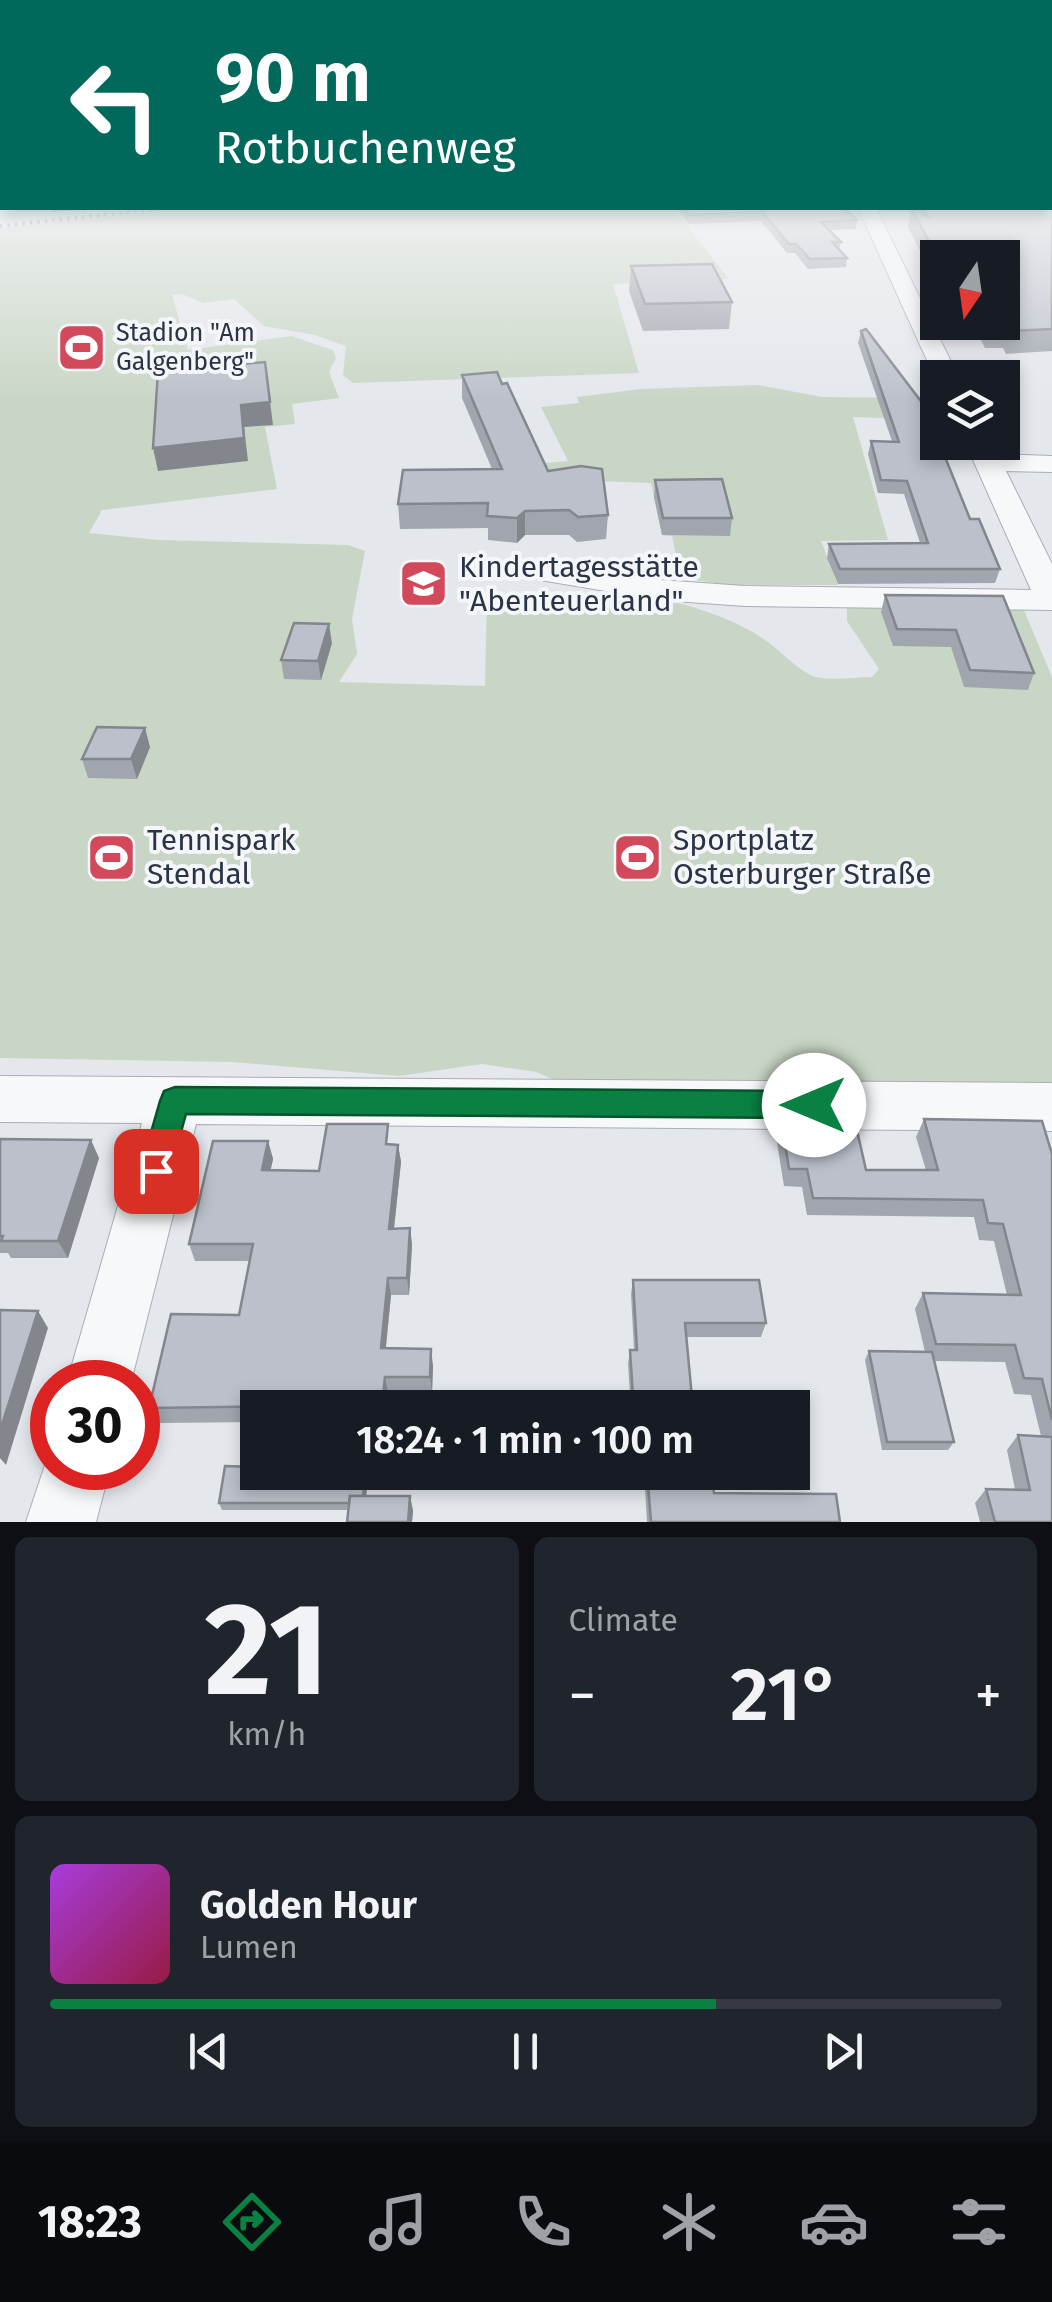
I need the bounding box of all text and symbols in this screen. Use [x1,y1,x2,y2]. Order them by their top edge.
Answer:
text: 90 m [215,36,371,120]
icon: left [50,40,180,170]
text: Rotbuchenweg [215,121,516,175]
north arrow [920,240,1020,340]
map controls [920,240,1020,460]
place label: Stadion "Am Galgenberg" [116,318,255,377]
sports icon: Stadion "Am Galgenberg" [55,321,107,373]
button: layers [920,360,1020,460]
place label: Kindertagesstätte "Abenteuerland" [459,549,699,619]
school or university icon: Kindertagesstätte "Abenteuerland" [398,558,450,610]
place label: Tennispark Stendal [147,822,296,892]
place label: Sportplatz Osterburger Straße [673,822,932,892]
sports icon: Tennispark Stendal [86,831,138,883]
sports icon: Sportplatz Osterburger Straße [612,831,664,883]
position arrow [762,1053,866,1157]
pin [114,1129,199,1214]
icon: arrive [129,1144,184,1199]
speed limit sign: 30 [30,1360,160,1490]
text: 18:24 · 1 min · 100 m [356,1417,694,1463]
text: 21 [204,1572,329,1728]
text: Climate [569,1601,678,1639]
text: 21° [730,1650,840,1740]
text: − [569,1663,596,1729]
text: + [975,1663,1002,1729]
text: km/h [227,1715,306,1753]
text: Golden Hour [200,1882,417,1928]
text: Lumen [200,1928,298,1966]
icon: previous [181,2024,236,2079]
icon: pause [498,2024,553,2079]
icon: next [816,2024,871,2079]
icon: directions [217,2187,287,2257]
icon: music [363,2187,433,2257]
icon: phone [508,2187,578,2257]
icon: climate [654,2187,724,2257]
icon: car [799,2187,869,2257]
icon: filters [944,2187,1014,2257]
text: 18:23 [38,2195,142,2249]

